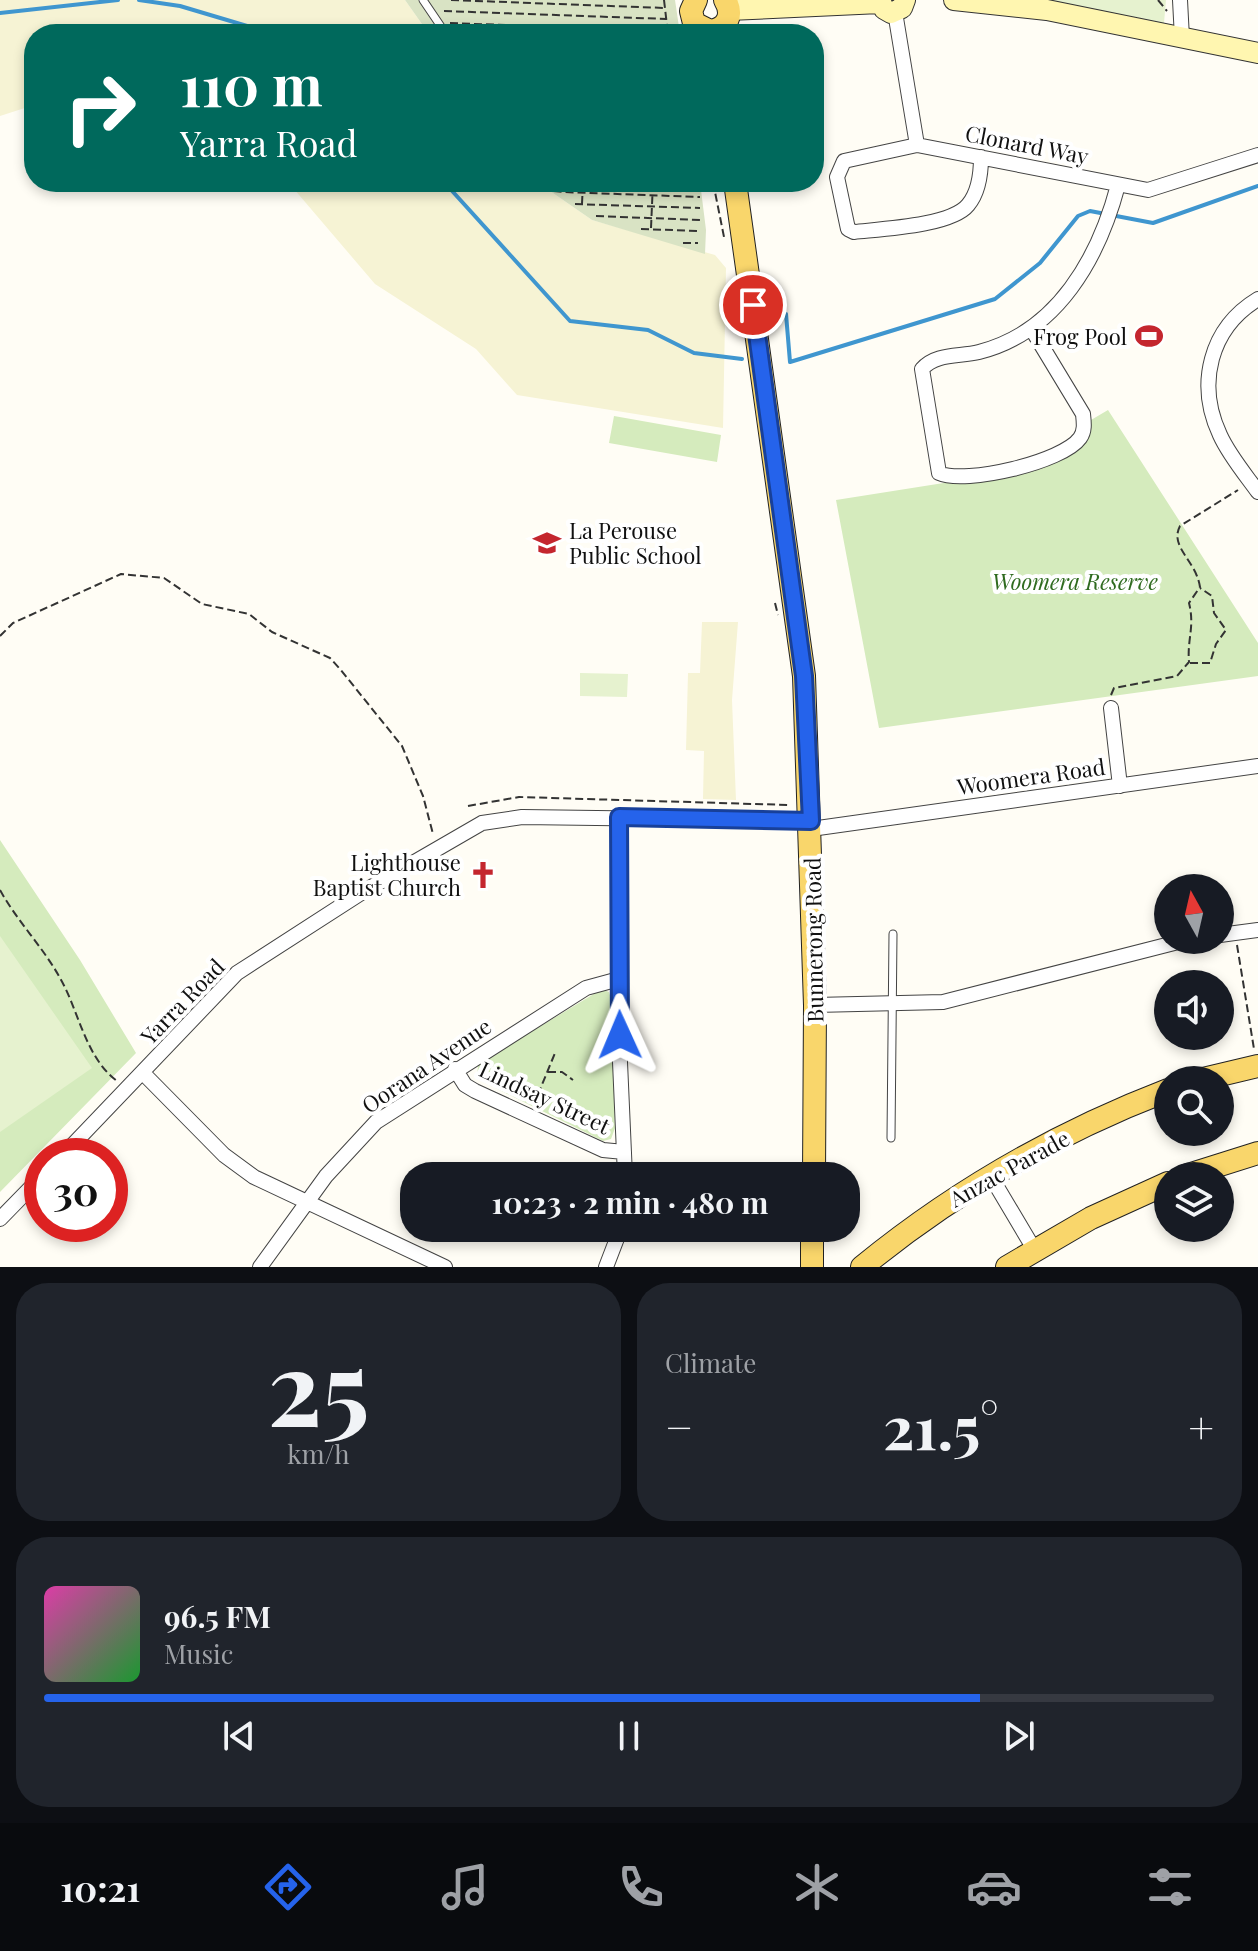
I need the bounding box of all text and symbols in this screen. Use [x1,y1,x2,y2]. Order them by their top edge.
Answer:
text: 110 m [180,46,323,121]
icon: right [48,56,152,160]
street label: Clonard Way [963,117,1091,171]
text: Yarra Road [180,118,357,166]
pin [719,271,787,339]
icon: arrive [731,283,775,327]
place label: Frog Pool [1033,321,1127,351]
sports icon: Frog Pool [1134,321,1164,351]
place label: La Perouse Public School [569,515,701,570]
school or university icon: La Perouse Public School [532,528,562,558]
park label: Woomera Reserve [992,566,1158,596]
street label: Woomera Road [954,751,1107,801]
place label: Lighthouse Baptist Church [313,847,461,902]
street label: Bunnerong Road [797,857,829,1023]
church icon: Lighthouse Baptist Church [468,860,498,890]
north arrow [1154,874,1234,954]
map controls [1154,874,1234,1242]
street label: Yarra Road [133,951,231,1051]
button: sound [1154,970,1234,1050]
position arrow [578,993,662,1077]
street label: Oorana Avenue [355,1011,497,1119]
street label: Lindsay Street [475,1054,616,1141]
button: search [1154,1066,1234,1146]
street label: Anzac Parade [943,1123,1074,1214]
speed limit sign: 30 [24,1138,128,1242]
button: layers [1154,1162,1234,1242]
text: 10:23 · 2 min · 480 m [492,1182,768,1222]
text: 25 [267,1314,370,1453]
text: Climate [665,1345,756,1380]
text: 21.5° [883,1385,999,1465]
text: − [665,1396,693,1455]
text: + [1188,1396,1214,1455]
text: km/h [287,1436,350,1471]
text: 96.5 FM [164,1596,271,1636]
text: Music [164,1636,233,1671]
icon: previous [217,1714,261,1758]
icon: pause [607,1714,651,1758]
icon: next [997,1714,1041,1758]
icon: directions [260,1859,316,1915]
icon: music [437,1859,493,1915]
icon: phone [613,1859,669,1915]
icon: climate [789,1859,845,1915]
icon: car [966,1859,1022,1915]
icon: filters [1142,1859,1198,1915]
text: 10:21 [60,1863,140,1911]

